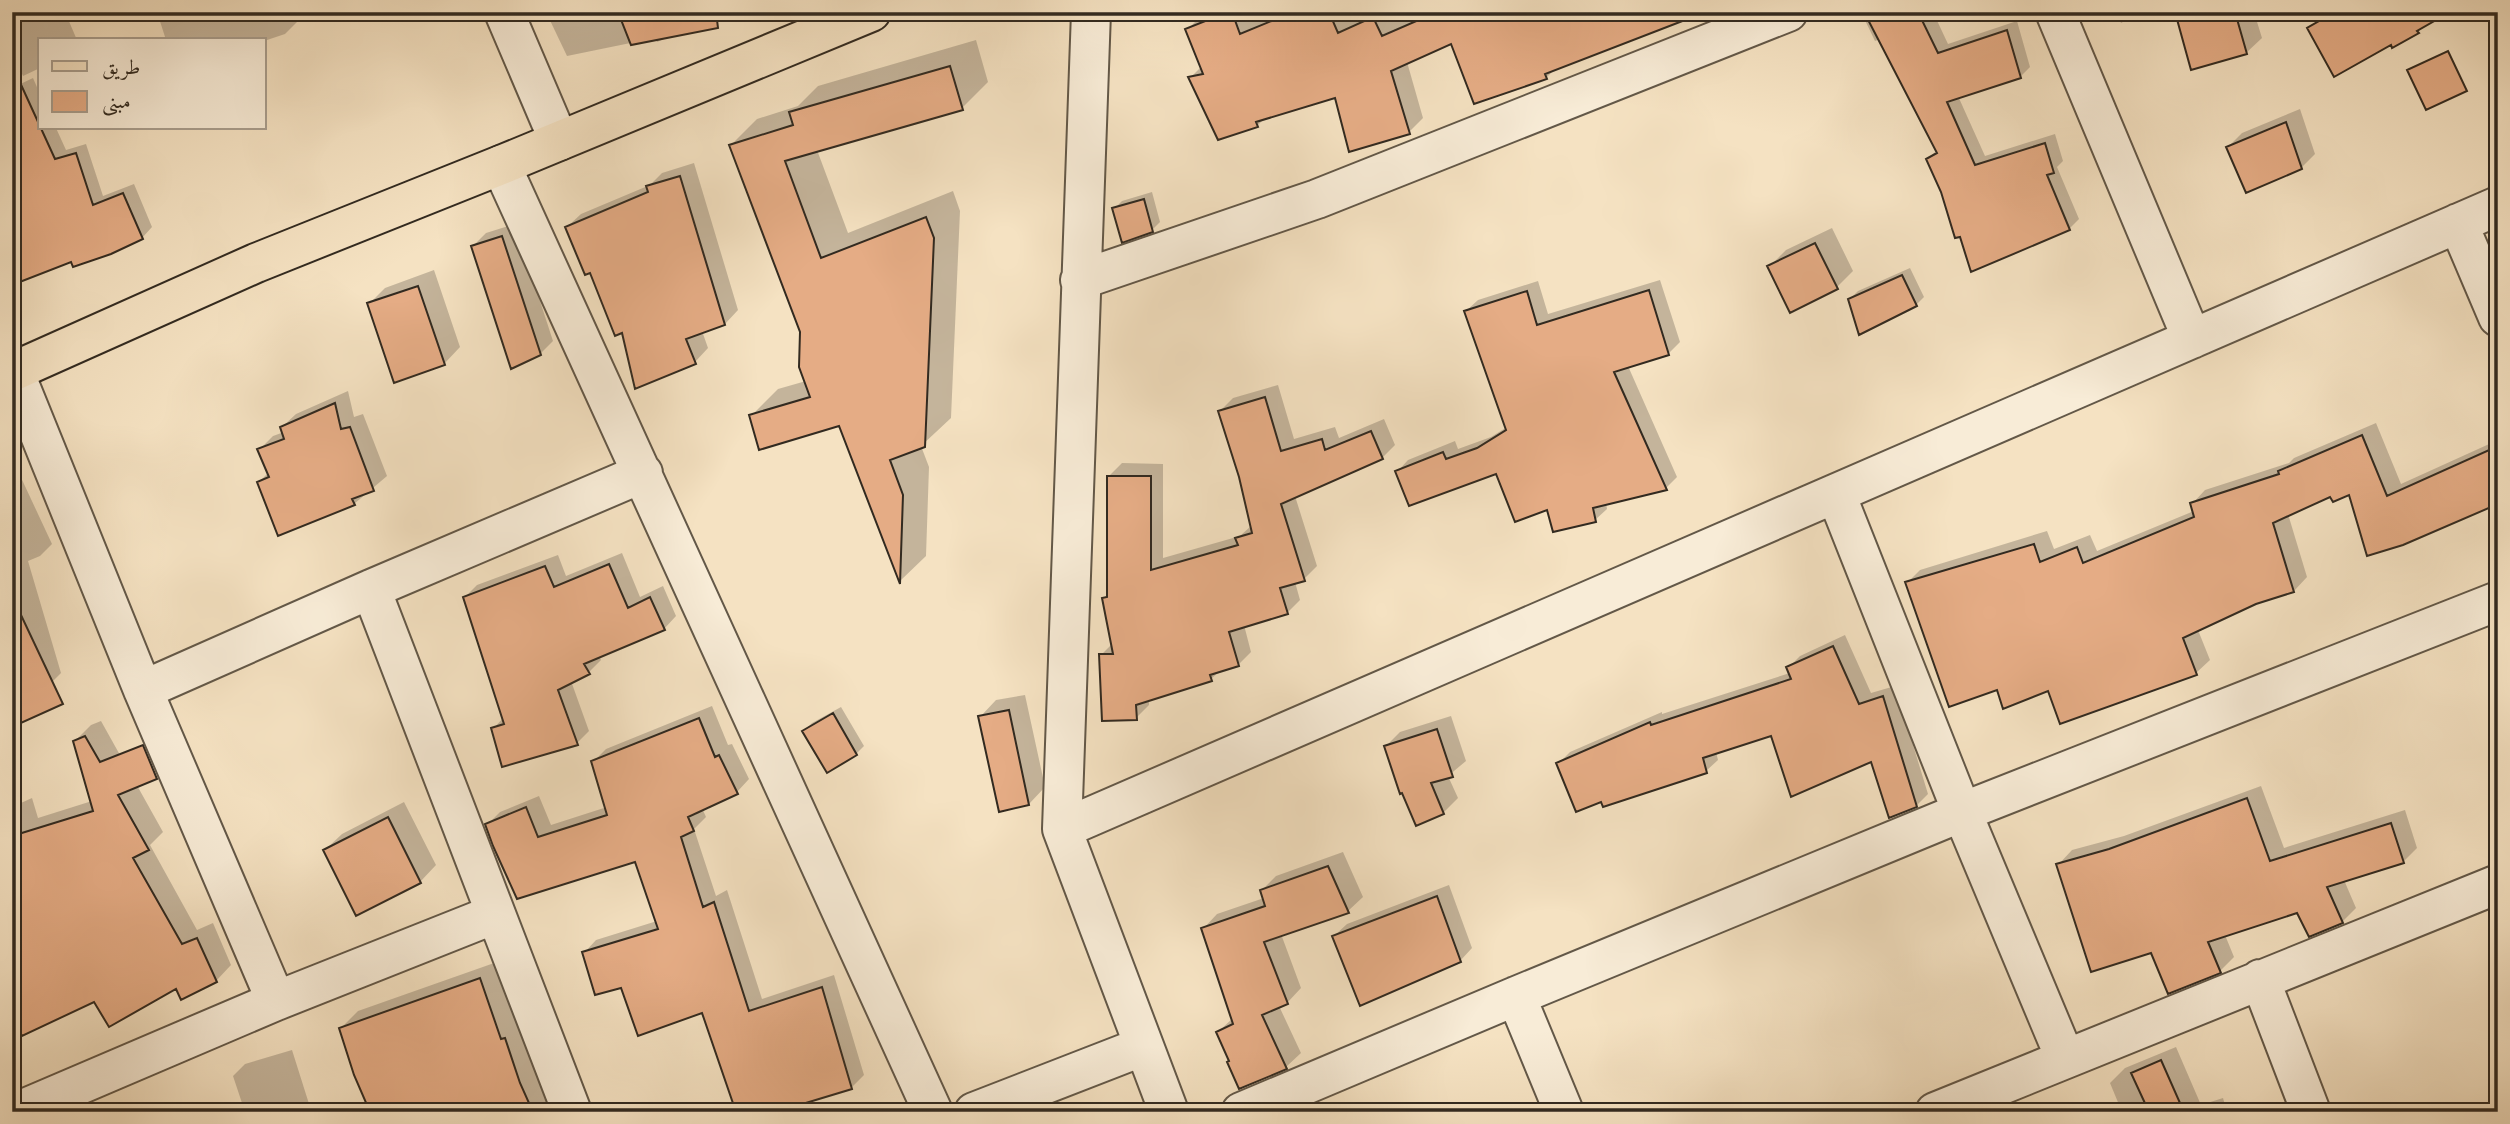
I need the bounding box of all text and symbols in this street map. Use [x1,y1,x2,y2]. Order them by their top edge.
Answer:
legend [38,38,266,130]
text: طريق [102,55,140,81]
text: مبنى [102,89,131,116]

